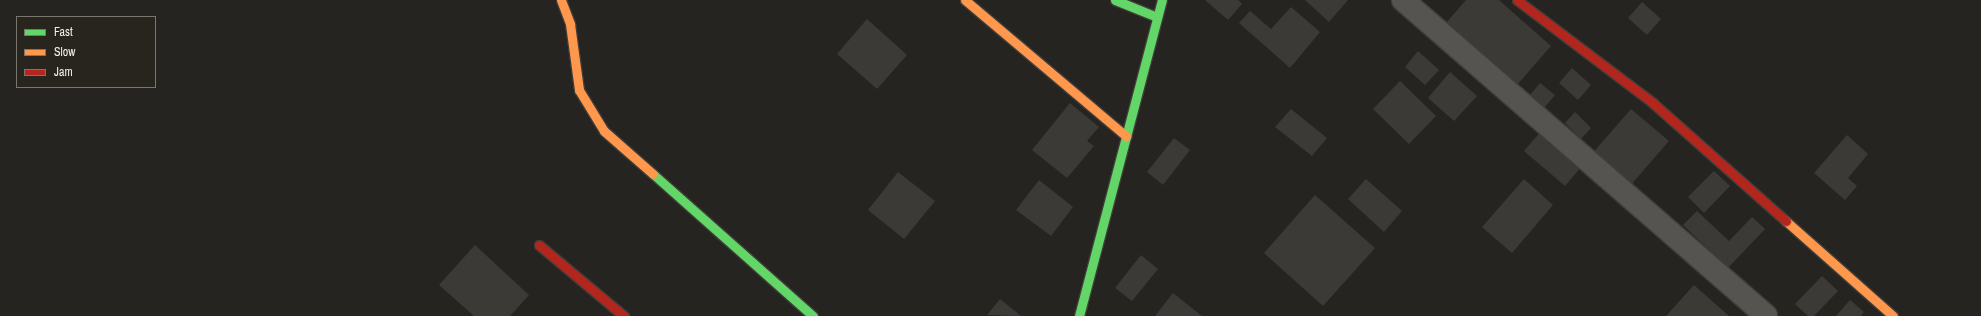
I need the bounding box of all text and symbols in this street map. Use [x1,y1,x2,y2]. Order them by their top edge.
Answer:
legend [16,16,156,88]
text: Fast [54,24,73,40]
text: Slow [54,44,75,60]
text: Jam [54,64,73,80]

